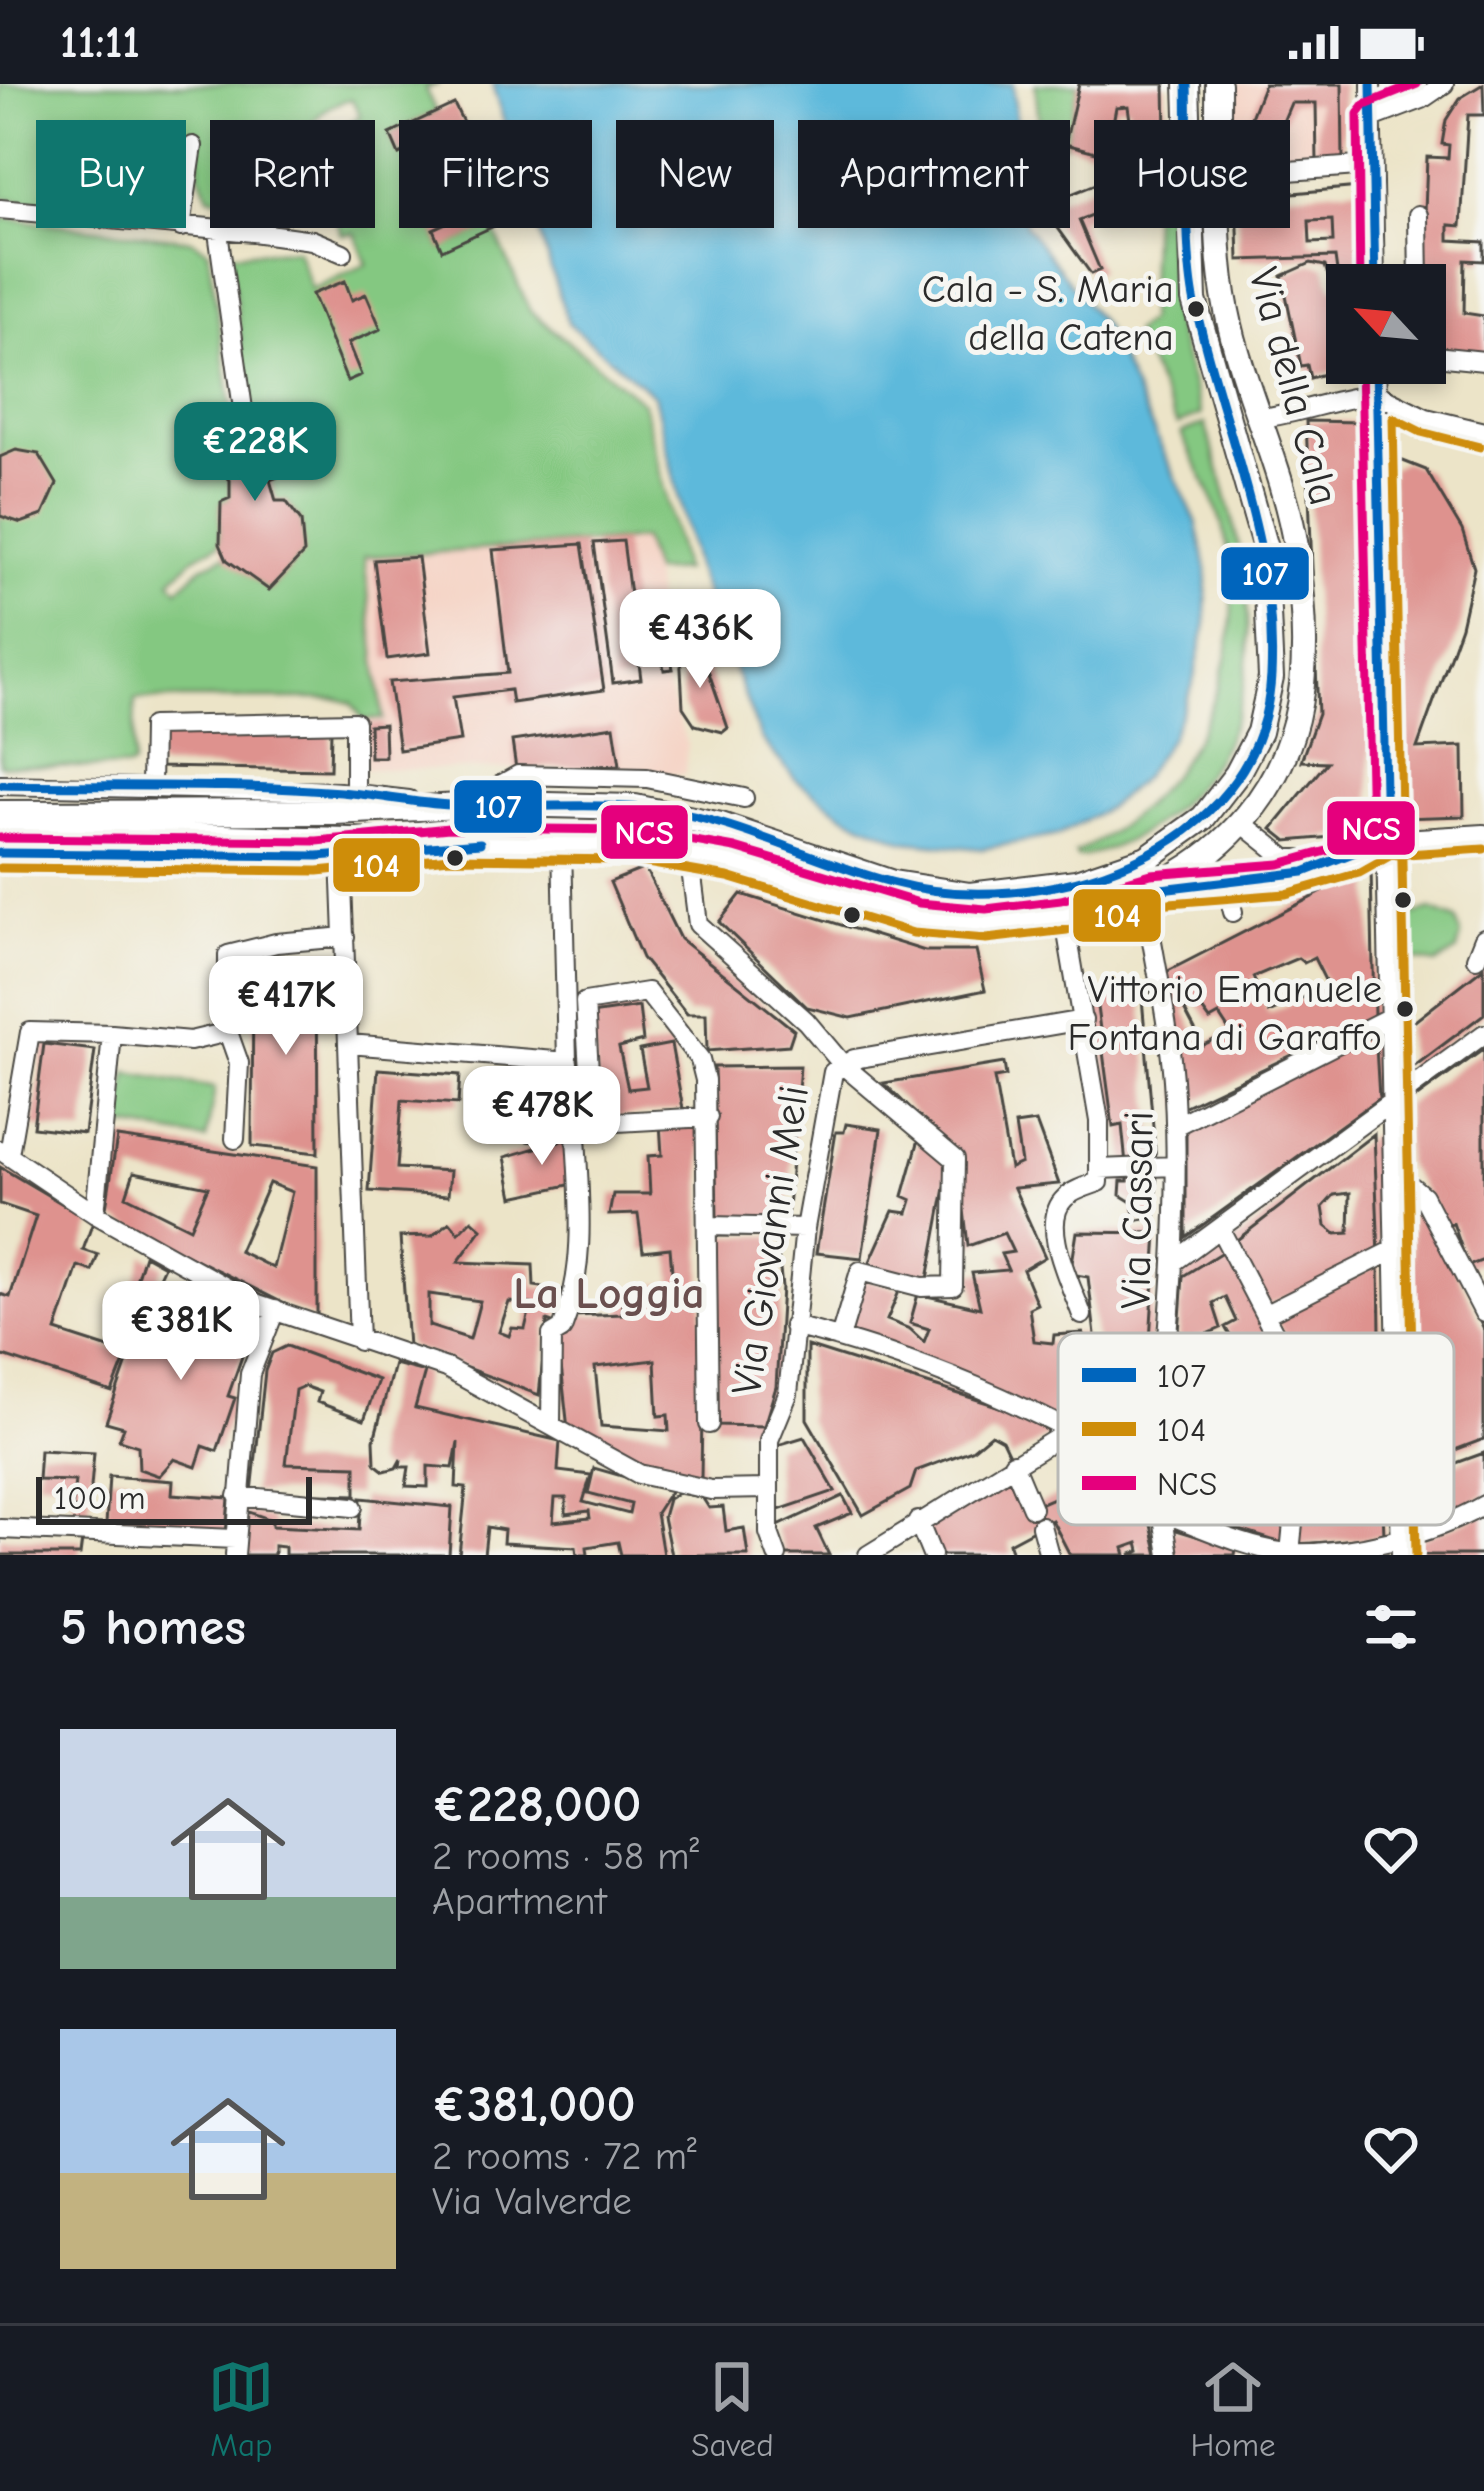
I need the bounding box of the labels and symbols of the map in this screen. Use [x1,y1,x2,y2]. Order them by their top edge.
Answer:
street label: Via della Cala [1238,262,1349,510]
north arrow [1326,264,1446,384]
place label: Cala - S. Maria della Catena [922,267,1174,360]
marker: Cala - S. Maria della Catena [1185,298,1207,320]
pin: €228K [171,402,339,504]
line badge: 107 [1219,545,1311,602]
text: 107 [1242,555,1288,593]
pin: €436K [616,589,784,691]
line badge: 107 [452,778,544,835]
text: 107 [475,788,521,826]
line badge: NCS [1325,799,1417,857]
line badge: NCS [599,803,690,861]
text: NCS [1341,810,1401,848]
text: NCS [614,814,674,852]
line badge: 104 [331,836,422,894]
text: 104 [352,847,400,885]
unlabelled marker [444,847,466,869]
line badge: 104 [1071,887,1163,944]
unlabelled marker [1392,889,1414,911]
text: 104 [1093,897,1141,935]
unlabelled marker [841,904,863,926]
pin: €417K [202,956,370,1058]
place label: Vittorio Emanuele Fontana di Garaffo [1068,967,1382,1060]
marker: Vittorio Emanuele Fontana di Garaffo [1394,998,1416,1020]
pin: €478K [458,1066,626,1168]
street label: Via Giovanni Meli [722,1082,819,1398]
street label: Via Cassari [1111,1111,1164,1309]
district label: La Loggia [513,1267,705,1319]
pin: €381K [97,1281,265,1383]
legend [1058,1333,1454,1525]
text: 107 [1157,1357,1206,1395]
text: 104 [1157,1411,1206,1449]
text: NCS [1157,1465,1217,1503]
scale bar [36,1471,312,1524]

